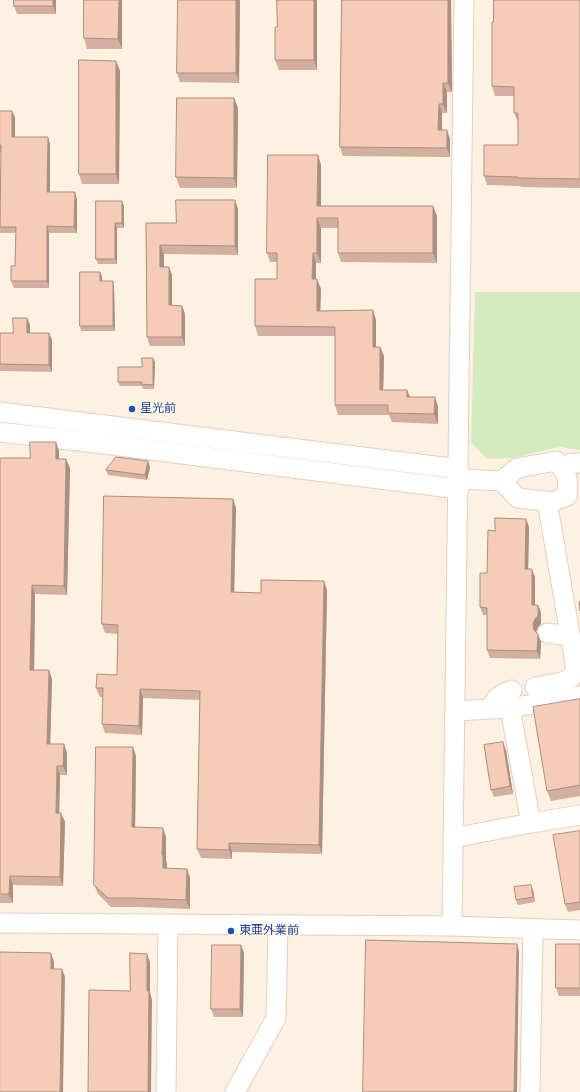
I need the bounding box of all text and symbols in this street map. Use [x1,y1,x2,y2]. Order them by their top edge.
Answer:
place label: 星光前 [140,402,176,416]
marker: 星光前 [127,404,137,414]
place label: 東亜外業前 [239,924,299,938]
marker: 東亜外業前 [226,926,236,936]

